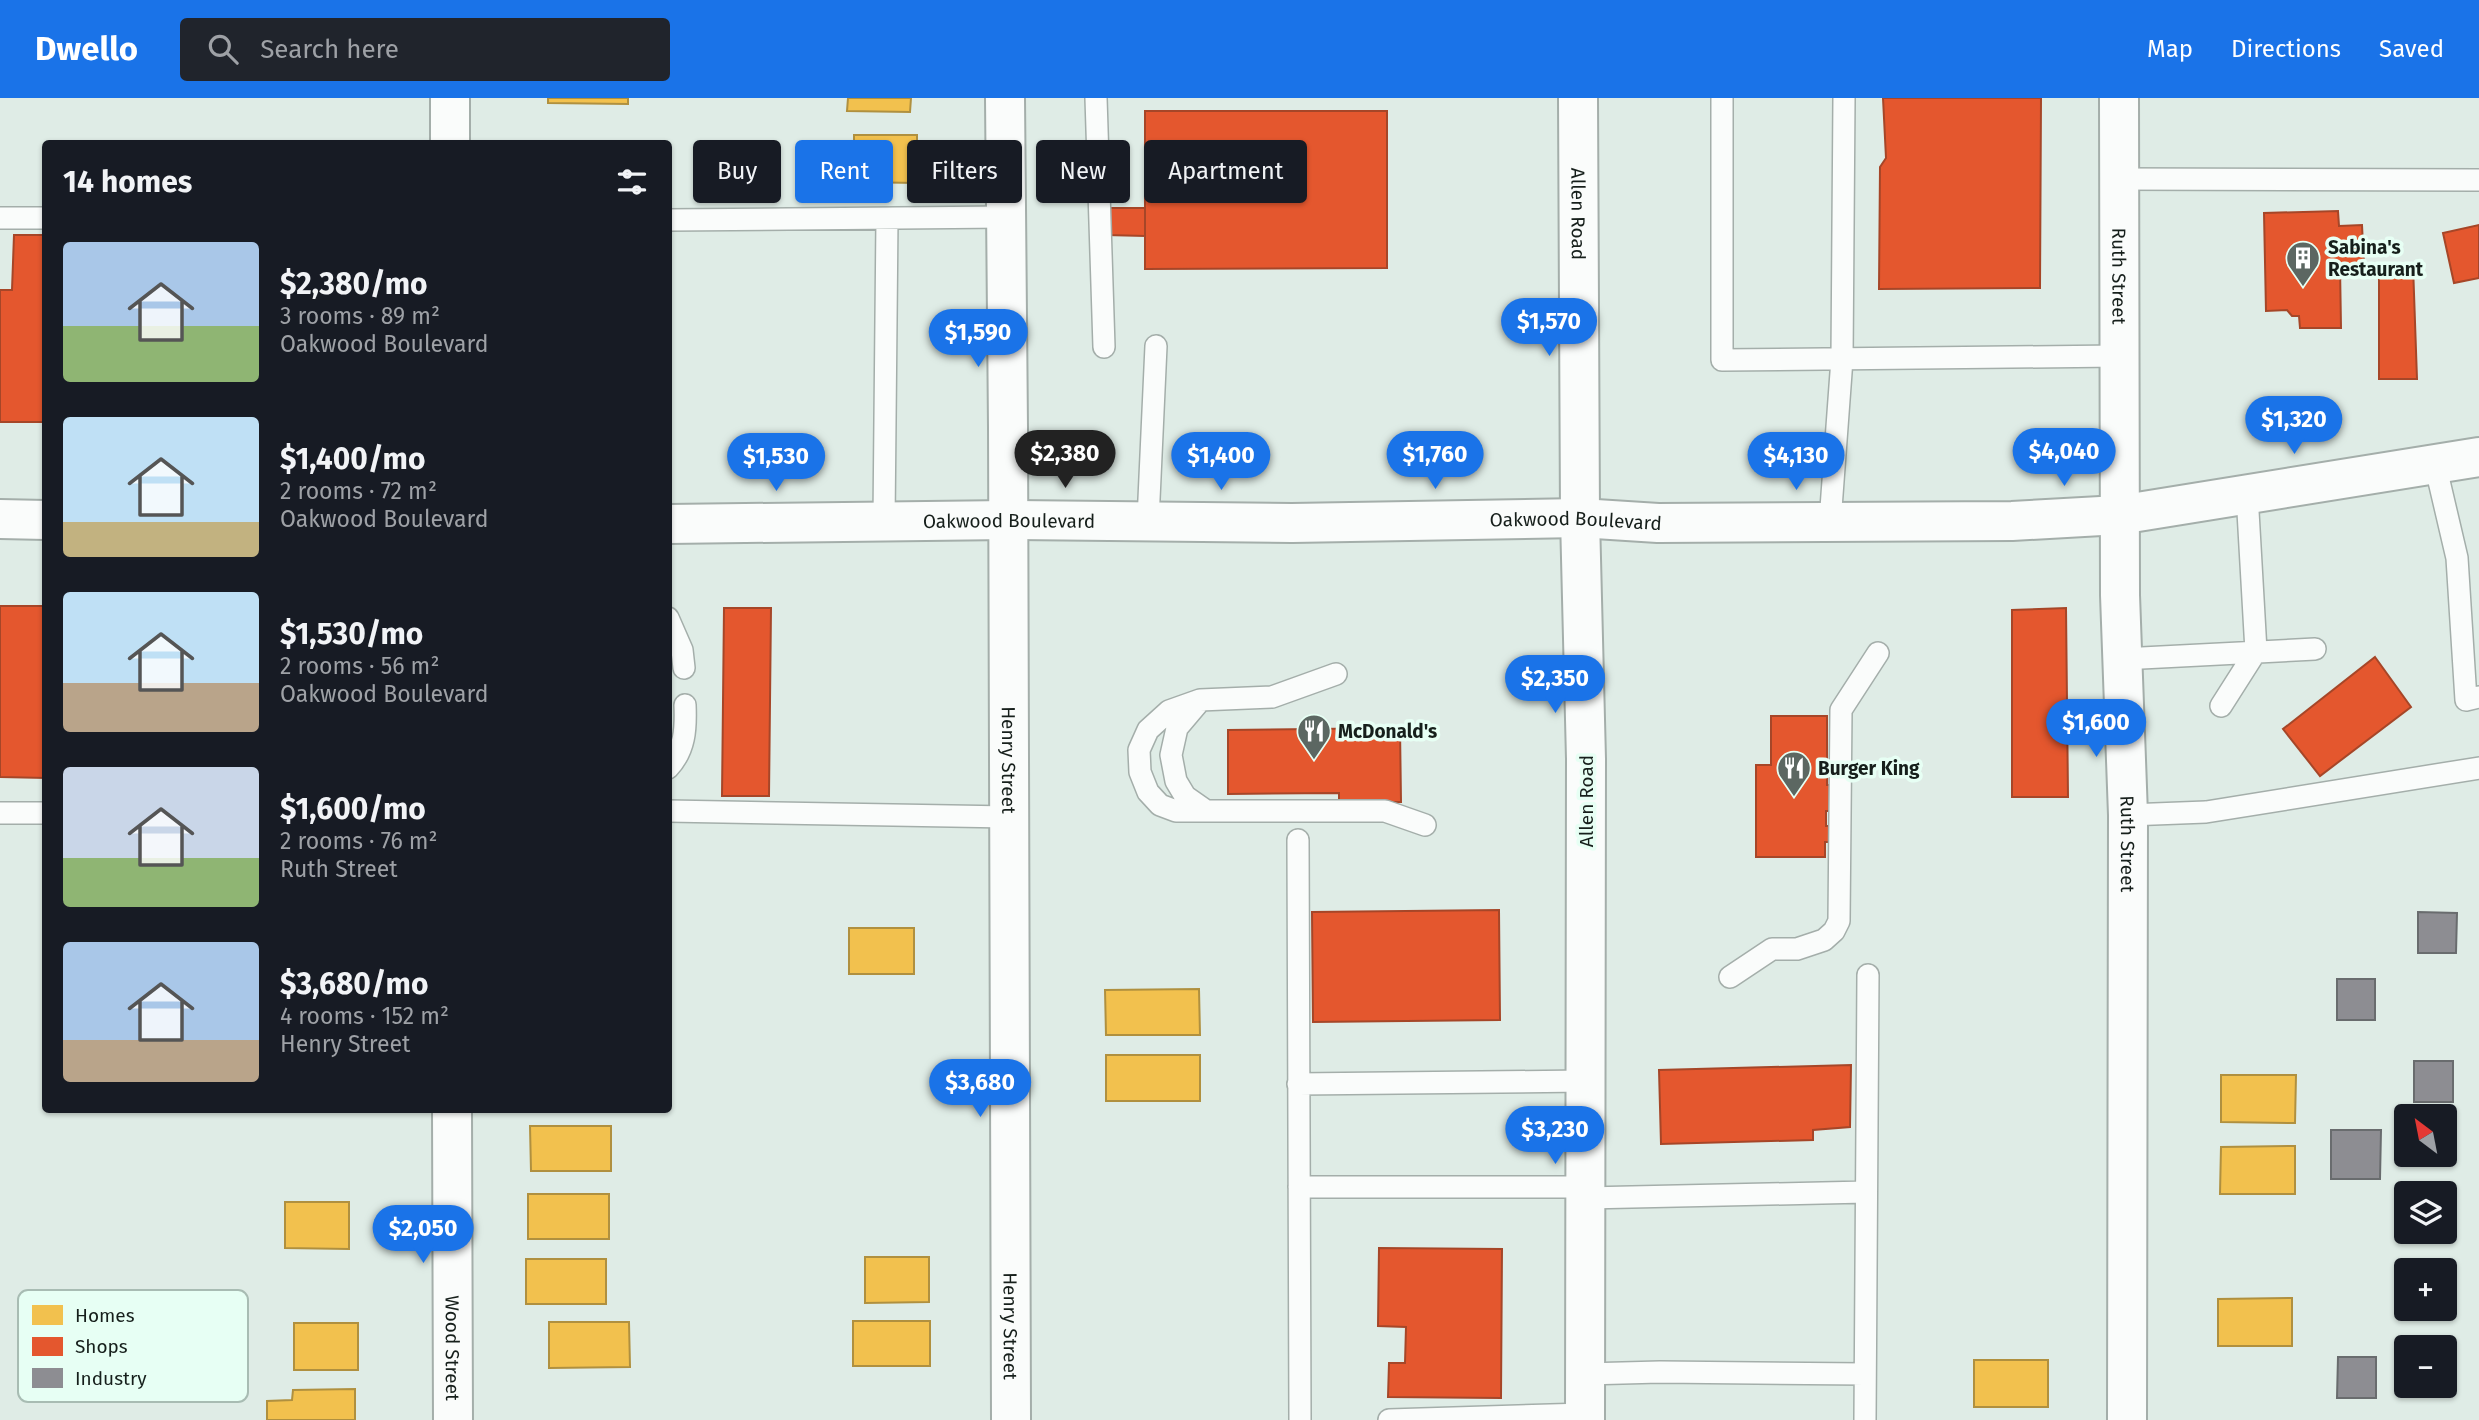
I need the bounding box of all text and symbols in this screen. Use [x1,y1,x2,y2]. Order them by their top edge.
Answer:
search box [180,18,670,81]
text: Dwello [35,29,138,69]
icon: search [204,30,242,68]
text: Search here [260,34,399,65]
text: Map [2147,35,2193,63]
text: Directions [2231,35,2341,63]
text: Saved [2379,35,2444,63]
chip: Buy [693,140,781,203]
chip: Rent [795,140,893,203]
chip: Filters [907,140,1022,203]
chip: New [1036,140,1130,203]
chip: Apartment [1144,140,1307,203]
icon: filters [613,163,651,201]
text: 14 homes [63,164,192,200]
street label: Allen Road [1567,168,1590,260]
street label: Ruth Street [2108,227,2131,325]
place label: Sabina's Restaurant [2328,236,2424,281]
building icon: Sabina's Restaurant [2284,239,2322,288]
text: $2,380/mo [280,266,428,302]
icon: home [119,270,203,354]
pin: $1,570 [1492,299,1606,358]
text: 3 rooms · 89 m² [280,302,440,330]
text: $1,570 [1517,307,1581,335]
pin: $1,590 [921,310,1035,369]
text: $1,590 [945,318,1011,346]
text: Oakwood Boulevard [280,330,488,358]
pin: $1,320 [2237,396,2351,456]
text: $1,320 [2261,405,2327,433]
pin: $4,040 [2007,428,2121,488]
pin: $2,380 [1008,430,1122,490]
pin: $1,400 [1164,432,1278,492]
pin: $1,760 [1378,432,1492,491]
pin: $4,130 [1739,432,1853,492]
pin: $1,530 [719,434,833,493]
text: $4,040 [2029,437,2099,465]
text: $2,380 [1031,439,1099,467]
text: $1,760 [1403,440,1467,468]
text: $1,400/mo [280,441,425,477]
text: $1,400 [1187,441,1255,469]
text: $4,130 [1764,441,1828,469]
text: $1,530 [743,442,809,470]
icon: home [119,445,203,529]
text: 2 rooms · 72 m² [280,477,437,505]
text: Oakwood Boulevard [280,505,488,533]
street label: Oakwood Boulevard [1490,506,1663,535]
street label: Oakwood Boulevard [923,508,1095,533]
text: $1,530/mo [280,616,423,652]
icon: home [119,620,203,704]
text: 2 rooms · 56 m² [280,652,439,680]
pin: $2,350 [1498,656,1612,715]
text: $2,350 [1521,664,1589,692]
text: Oakwood Boulevard [280,680,488,708]
pin: $1,600 [2039,700,2153,759]
street label: Henry Street [997,706,1021,814]
text: $1,600 [2062,708,2130,736]
restaurant icon: McDonald's [1295,712,1333,761]
place label: McDonald's [1338,720,1437,743]
restaurant icon: Burger King [1775,749,1813,798]
street label: Allen Road [1575,755,1598,847]
place label: Burger King [1818,757,1920,780]
text: $1,600/mo [280,791,426,827]
icon: home [119,795,203,879]
street label: Ruth Street [2116,795,2140,893]
text: 2 rooms · 76 m² [280,827,438,855]
text: Ruth Street [280,855,398,883]
text: $3,680/mo [280,966,428,1002]
icon: home [119,970,203,1054]
text: 4 rooms · 152 m² [280,1002,449,1030]
text: Henry Street [280,1030,410,1058]
pin: $3,680 [923,1060,1037,1119]
text: $3,680 [945,1068,1015,1096]
north arrow [2394,1104,2457,1167]
map controls [2394,1104,2457,1398]
pin: $3,230 [1498,1107,1612,1166]
text: $3,230 [1521,1115,1589,1143]
button: layers [2394,1181,2457,1244]
pin: $2,050 [366,1206,480,1265]
text: $2,050 [389,1214,457,1242]
button: + [2394,1258,2457,1321]
street label: Henry Street [999,1272,1022,1380]
legend [18,1290,248,1402]
street label: Wood Street [441,1295,464,1401]
text: Homes [75,1304,135,1327]
text: Shops [75,1335,128,1358]
button: − [2394,1335,2457,1398]
text: Industry [75,1367,147,1390]

